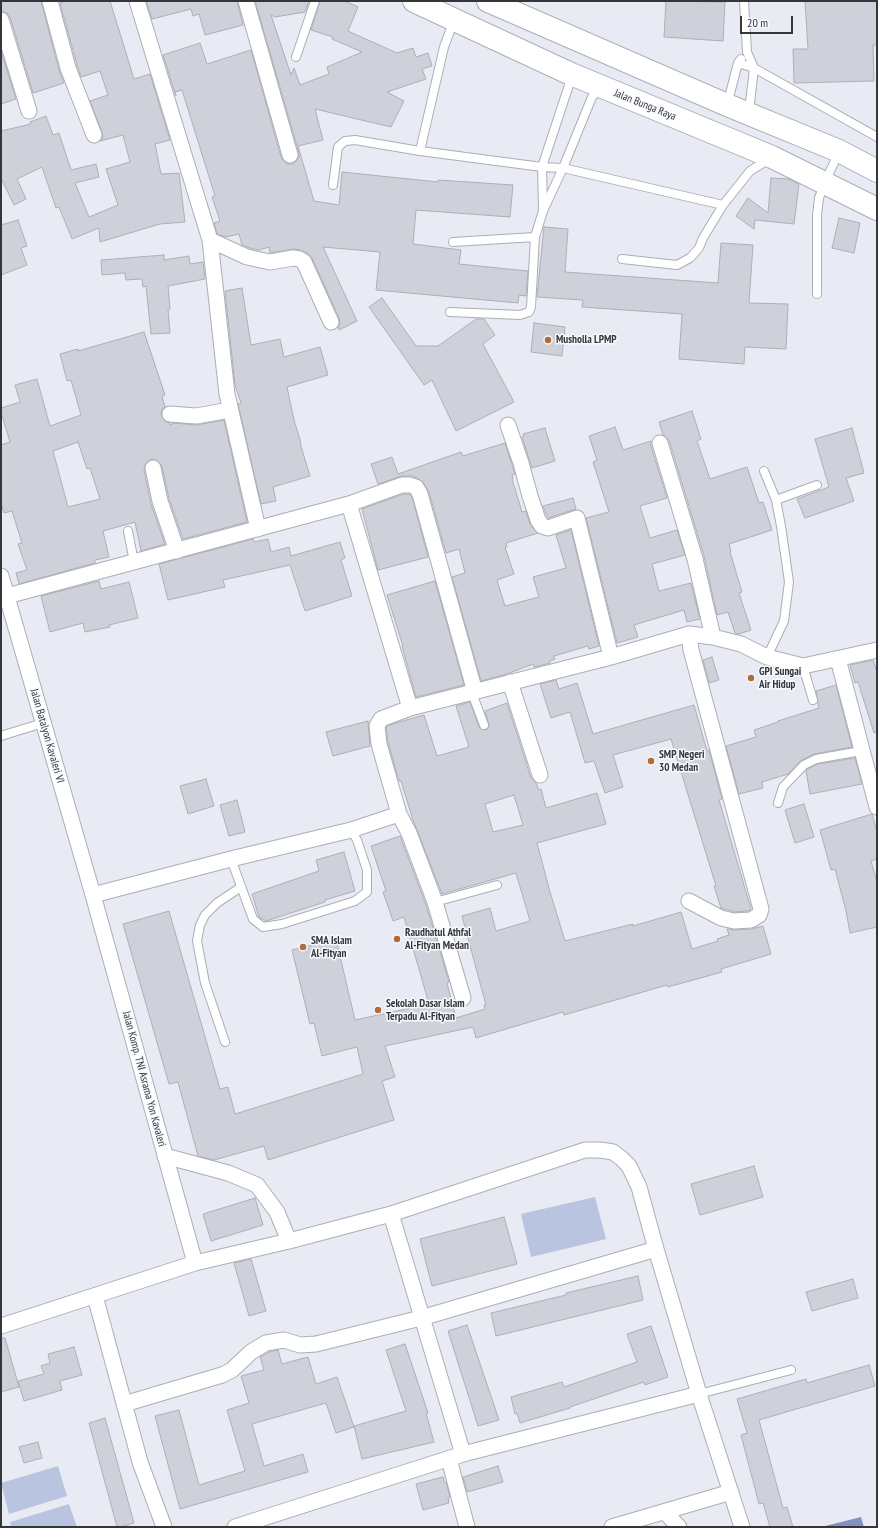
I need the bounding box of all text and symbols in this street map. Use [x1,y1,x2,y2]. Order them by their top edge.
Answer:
scale bar [742,8,795,34]
text: 20 m [747,15,768,30]
street label: Jalan Bunga Raya [612,87,678,123]
place label: Musholla LPMP [556,333,616,347]
marker: Musholla LPMP [543,335,553,345]
place label: GPI Sungai Air Hidup [759,665,801,691]
marker: GPI Sungai Air Hidup [746,673,756,683]
street label: Jalan Batalyon Kavaleri VI [27,687,67,785]
place label: SMP Negeri 30 Medan [659,748,705,774]
marker: SMP Negeri 30 Medan [646,756,656,766]
place label: Raudhatul Athfal Al-Fityan Medan [405,926,471,952]
place label: SMA Islam Al-Fityan [311,934,352,960]
marker: Raudhatul Athfal Al-Fityan Medan [392,934,402,944]
marker: SMA Islam Al-Fityan [298,942,308,952]
place label: Sekolah Dasar Islam Terpadu Al-Fityan [386,997,465,1023]
marker: Sekolah Dasar Islam Terpadu Al-Fityan [373,1005,383,1015]
street label: Jalan Komp. TNI Asrama Yon Kavaleri [120,1010,168,1148]

